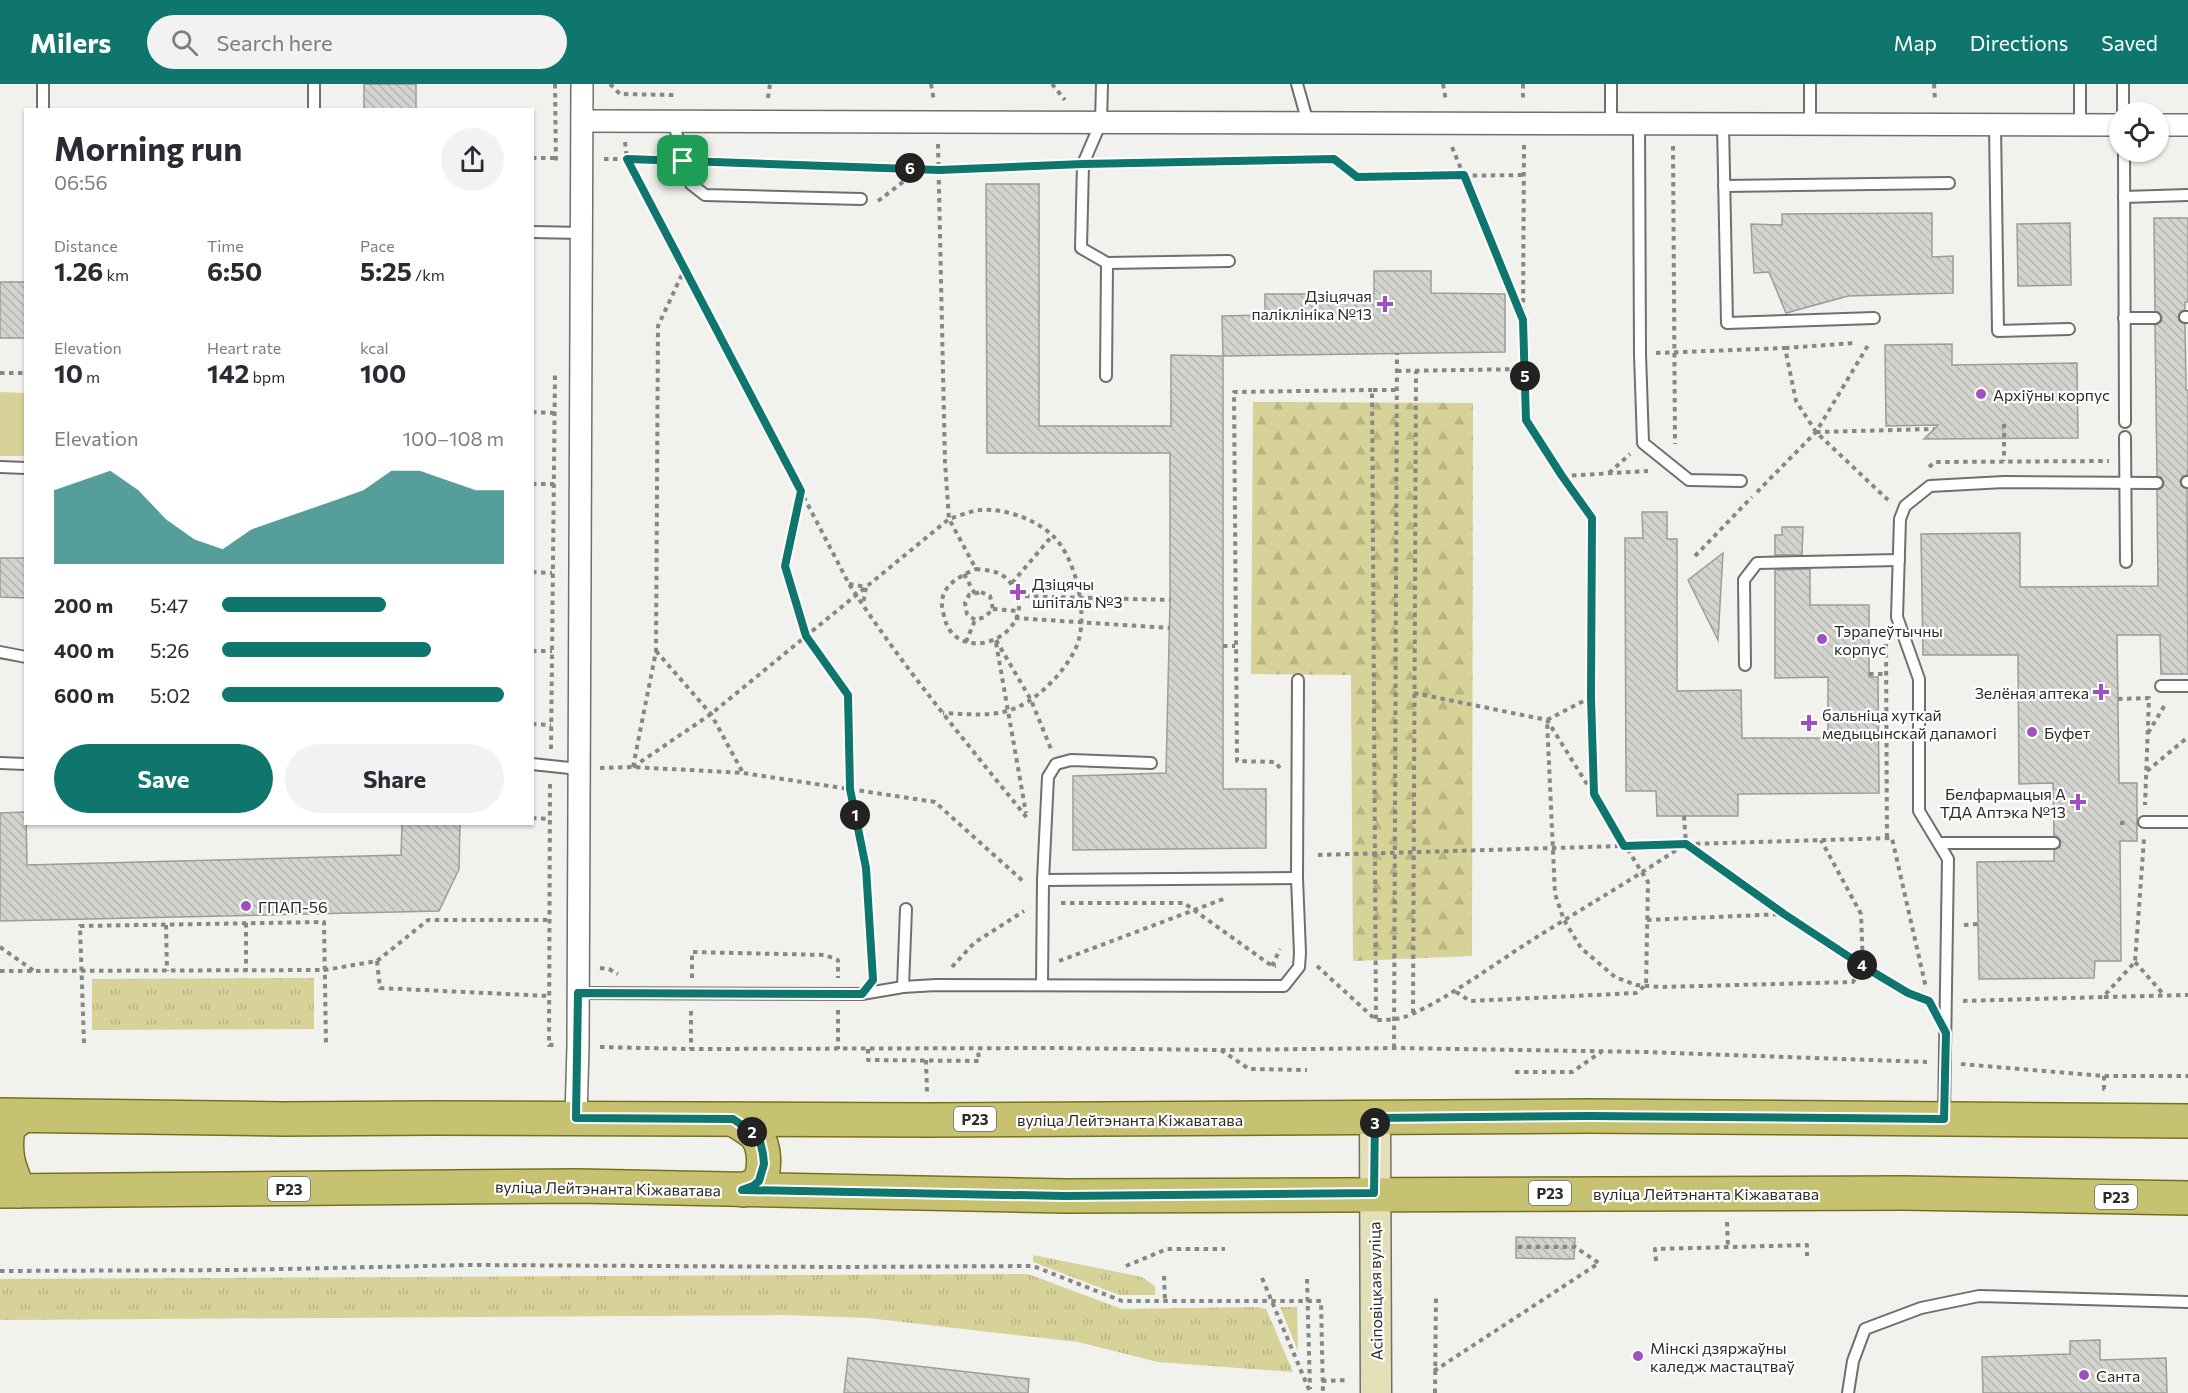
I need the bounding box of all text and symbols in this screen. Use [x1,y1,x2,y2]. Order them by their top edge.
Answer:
search box [147,15,567,69]
text: Milers [30,25,111,59]
icon: search [168,26,201,59]
text: Search here [216,29,333,56]
text: Map [1894,30,1937,55]
text: Directions [1970,30,2068,55]
text: Saved [2101,30,2158,55]
map controls [2109,102,2169,162]
button: locate [2109,102,2169,162]
text: Morning run [54,127,242,168]
button: share [441,128,504,191]
pin [657,135,708,186]
icon: arrive [666,144,699,177]
pin: 6 [895,153,925,183]
text: 6 [905,158,915,177]
text: 06:56 [54,170,108,194]
text: Distance [54,236,118,255]
text: Time [207,236,244,255]
text: Pace [360,236,395,255]
text: 1.26 [54,255,103,286]
text: 6:50 [207,255,262,286]
text: 5:25 [360,255,412,286]
text: km [103,265,129,284]
text: /km [412,265,445,284]
place label: Дзіцячая паліклініка №13 [1251,286,1372,323]
marker: Дзіцячая паліклініка №13 [1376,295,1394,313]
text: Elevation [54,338,122,357]
text: Heart rate [207,338,281,357]
text: kcal [360,338,389,357]
text: 10 [54,357,83,388]
text: 142 [207,357,249,388]
text: 100 [360,357,406,388]
pin: 5 [1510,361,1540,391]
text: 5 [1520,366,1530,385]
text: m [83,367,100,386]
text: bpm [249,367,285,386]
place label: Архіўны корпус [1993,385,2110,404]
marker: Архіўны корпус [1974,387,1988,401]
text: Elevation [54,426,139,450]
text: 100–108 m [403,426,504,450]
place label: Дзіцячы шпіталь №3 [1032,574,1123,611]
marker: Дзіцячы шпіталь №3 [1009,583,1027,601]
text: 200 m [54,593,113,617]
text: 5:47 [150,593,188,617]
place label: Тэрапеўтычны корпус [1834,621,1943,658]
marker: Тэрапеўтычны корпус [1815,632,1829,646]
text: 400 m [54,638,114,662]
text: 5:26 [150,638,189,662]
text: 600 m [54,683,114,707]
text: 5:02 [150,683,190,707]
place label: Зелёная аптека [1975,683,2089,702]
marker: Зелёная аптека [2094,685,2108,699]
place label: бальніца хуткай медыцынскай дапамогі [1822,705,1997,742]
marker: бальніца хуткай медыцынскай дапамогі [1800,714,1818,732]
place label: Буфет [2044,723,2091,742]
marker: Буфет [2025,725,2039,739]
button: Save [54,744,273,813]
button: Share [285,744,504,813]
place label: Белфармацыя А ТДА Аптэка №13 [1940,784,2066,821]
marker: Белфармацыя А ТДА Аптэка №13 [2071,795,2085,809]
pin: 1 [840,800,870,830]
text: 1 [851,805,859,824]
place label: ГПАП-56 [258,897,328,916]
marker: ГПАП-56 [239,899,253,913]
pin: 4 [1847,950,1877,980]
text: 4 [1857,955,1867,974]
road number: Р23 [954,1107,996,1131]
pin: 3 [1360,1108,1390,1138]
street label: вуліца Лейтэнанта Кіжаватава [1017,1110,1243,1129]
text: 3 [1370,1113,1380,1132]
pin: 2 [737,1117,767,1147]
text: 2 [747,1122,757,1141]
road number: Р23 [268,1177,310,1201]
street label: вуліца Лейтэнанта Кіжаватава [495,1177,721,1199]
road number: Р23 [1529,1181,1571,1205]
street label: вуліца Лейтэнанта Кіжаватава [1593,1184,1819,1203]
road number: Р23 [2095,1185,2137,1209]
street label: Асіповіцкая вуліца [1364,1221,1386,1361]
place label: Мінскі дзяржаўны каледж мастацтваў [1650,1338,1795,1375]
marker: Мінскі дзяржаўны каледж мастацтваў [1631,1349,1645,1363]
place label: Санта [2096,1366,2140,1385]
marker: Санта [2077,1368,2091,1382]

